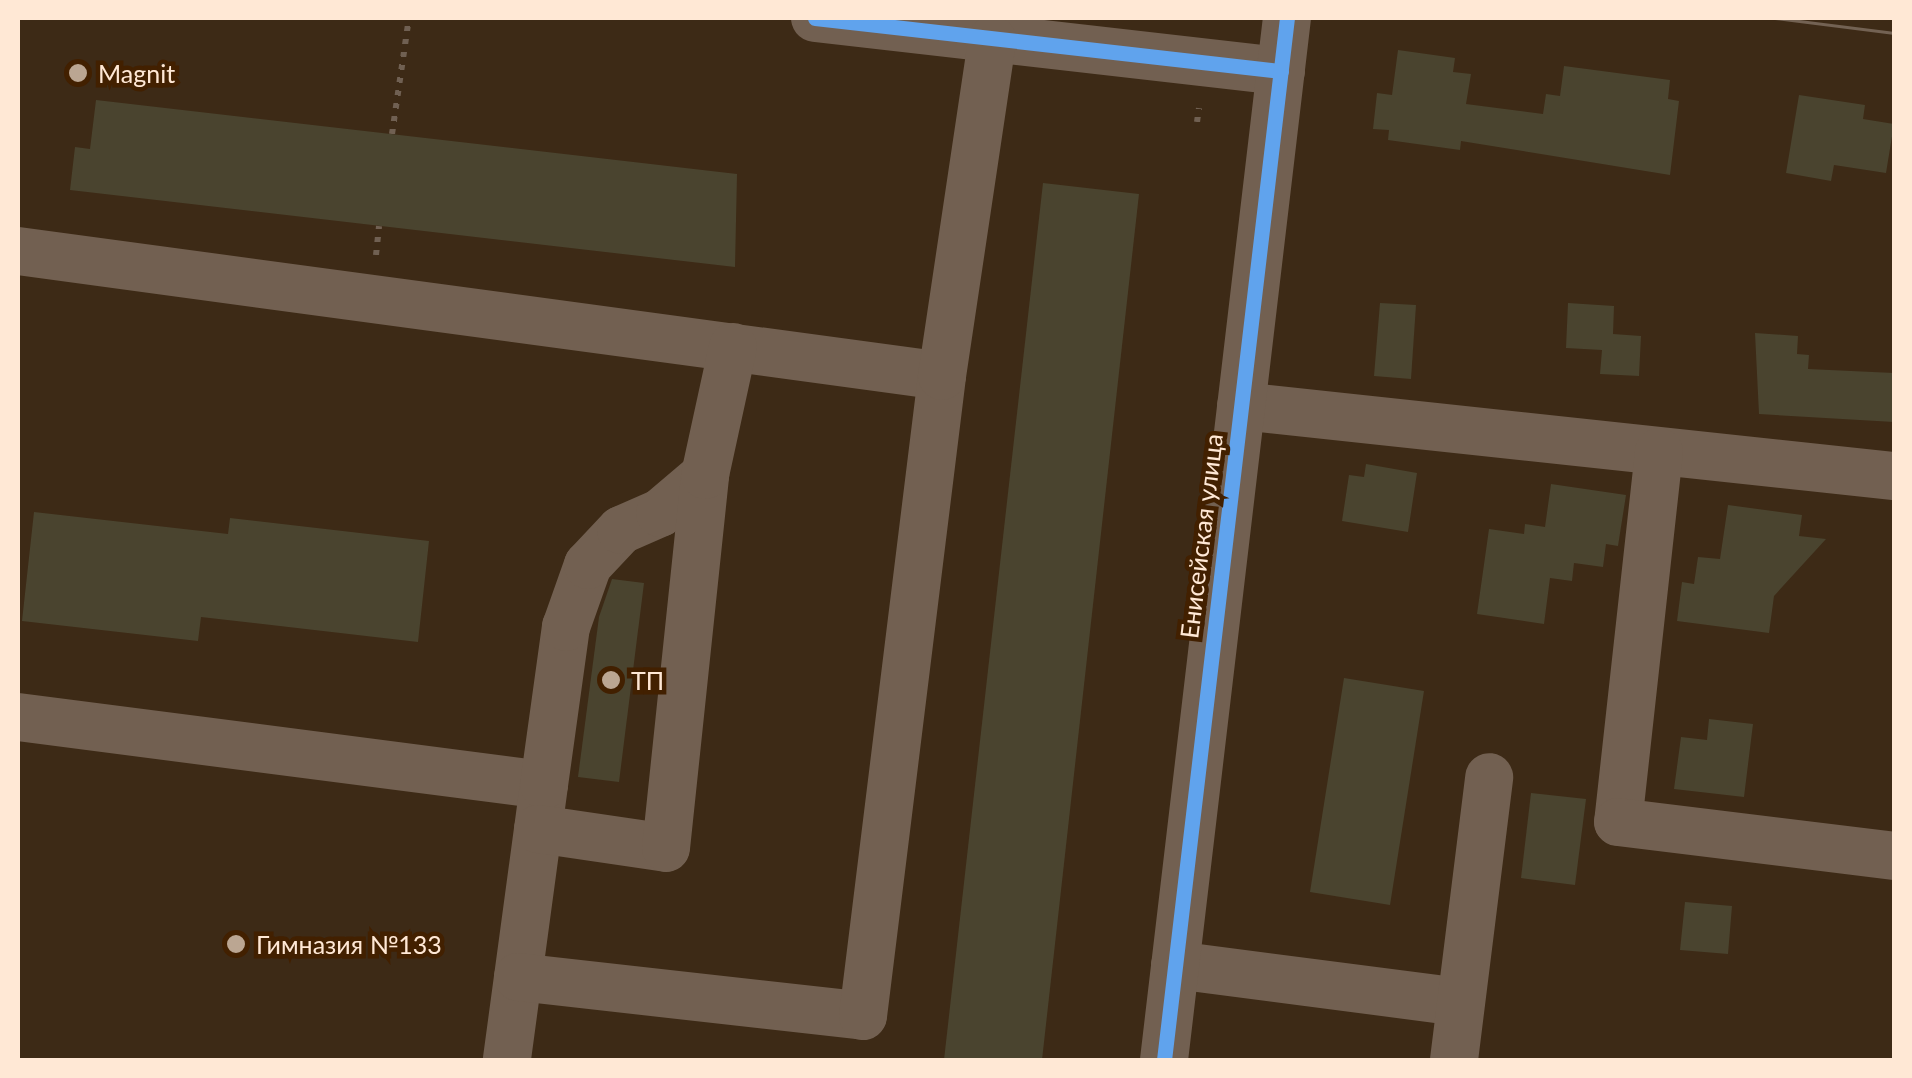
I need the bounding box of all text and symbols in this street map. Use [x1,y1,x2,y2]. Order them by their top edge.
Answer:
place label: Magnit [98,58,175,88]
marker: Magnit [67,62,89,84]
street label: Енисейская улица [1174,432,1228,640]
place label: ТП [631,665,664,695]
marker: ТП [600,669,622,691]
place label: Гимназия №133 [256,929,442,959]
marker: Гимназия №133 [225,933,247,955]

